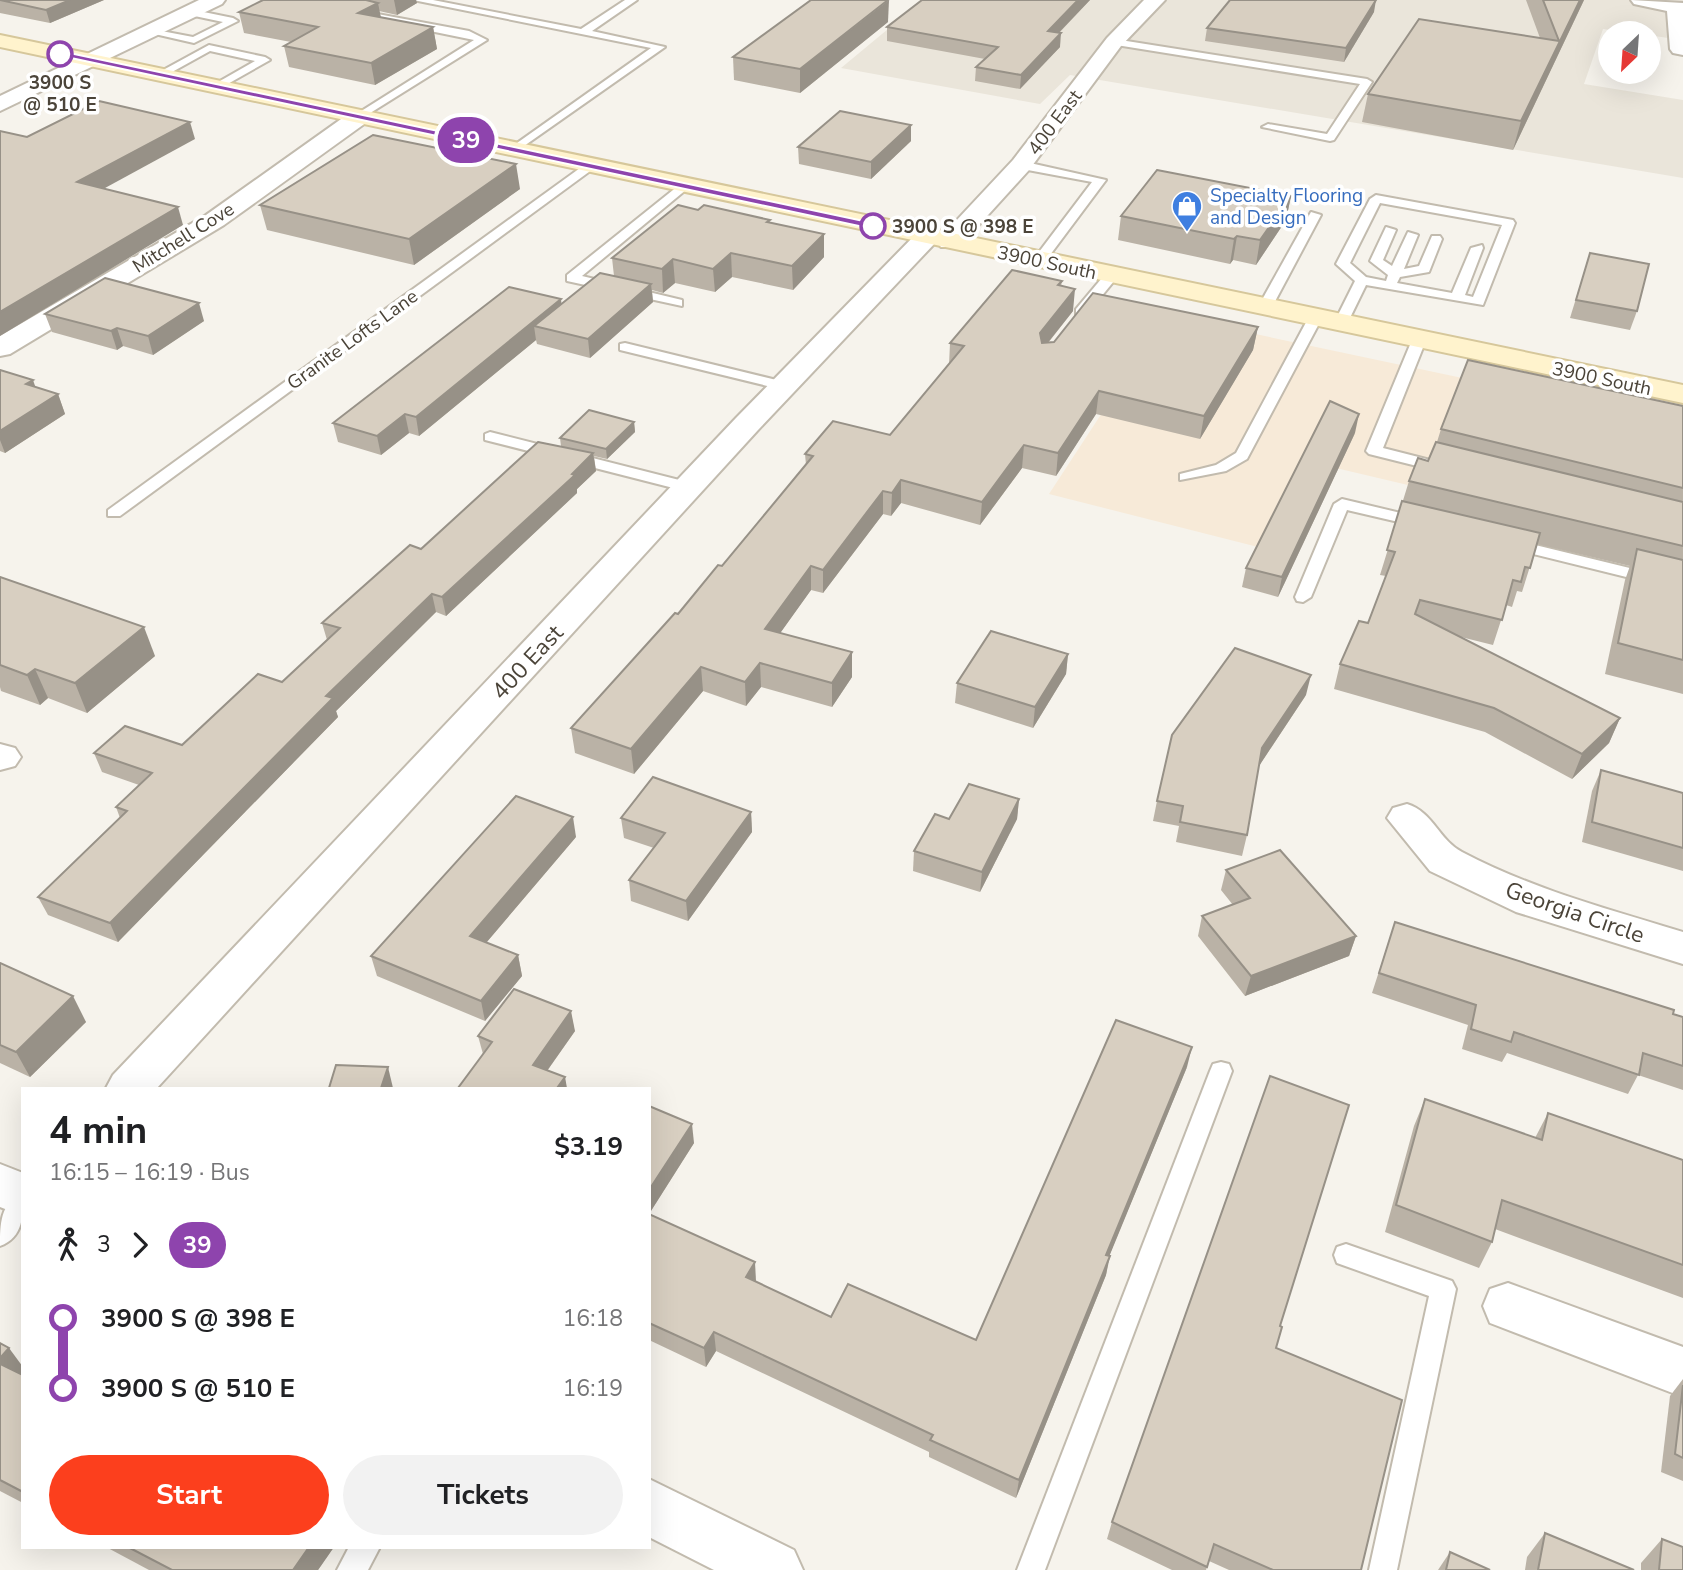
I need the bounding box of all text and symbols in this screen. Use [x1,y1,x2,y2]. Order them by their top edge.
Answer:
north arrow [1598,21,1661,84]
map controls [1598,21,1661,84]
marker: 3900 S @ 510 E [47,41,73,67]
place label: 3900 S @ 510 E [23,70,97,118]
street label: 400 East [1022,84,1088,161]
line badge: 39 [434,117,498,163]
text: 39 [452,124,480,156]
place label: Specialty Flooring and Design [1210,183,1363,231]
shop icon: Specialty Flooring and Design [1170,189,1204,233]
street label: Mitchell Cove [128,196,239,279]
marker: 3900 S @ 398 E [860,213,886,239]
place label: 3900 S @ 398 E [892,214,1034,240]
street label: 3900 South [995,240,1099,286]
street label: Granite Lofts Lane [282,283,423,396]
street label: 3900 South [1550,356,1654,402]
street label: 400 East [485,618,571,706]
street label: Georgia Circle [1501,874,1649,951]
text: 4 min [49,1105,147,1156]
text: $3.19 [554,1129,623,1164]
text: 16:15 – 16:19 · Bus [49,1157,250,1188]
icon: walk [49,1226,87,1264]
icon: forward [121,1226,159,1264]
text: 3 [97,1229,111,1260]
text: 39 [183,1229,212,1261]
text: 3900 S @ 398 E [101,1301,295,1336]
text: 16:18 [563,1303,623,1334]
text: 3900 S @ 510 E [101,1371,295,1406]
text: 16:19 [563,1373,623,1404]
button: Start [49,1455,329,1535]
button: Tickets [343,1455,623,1535]

